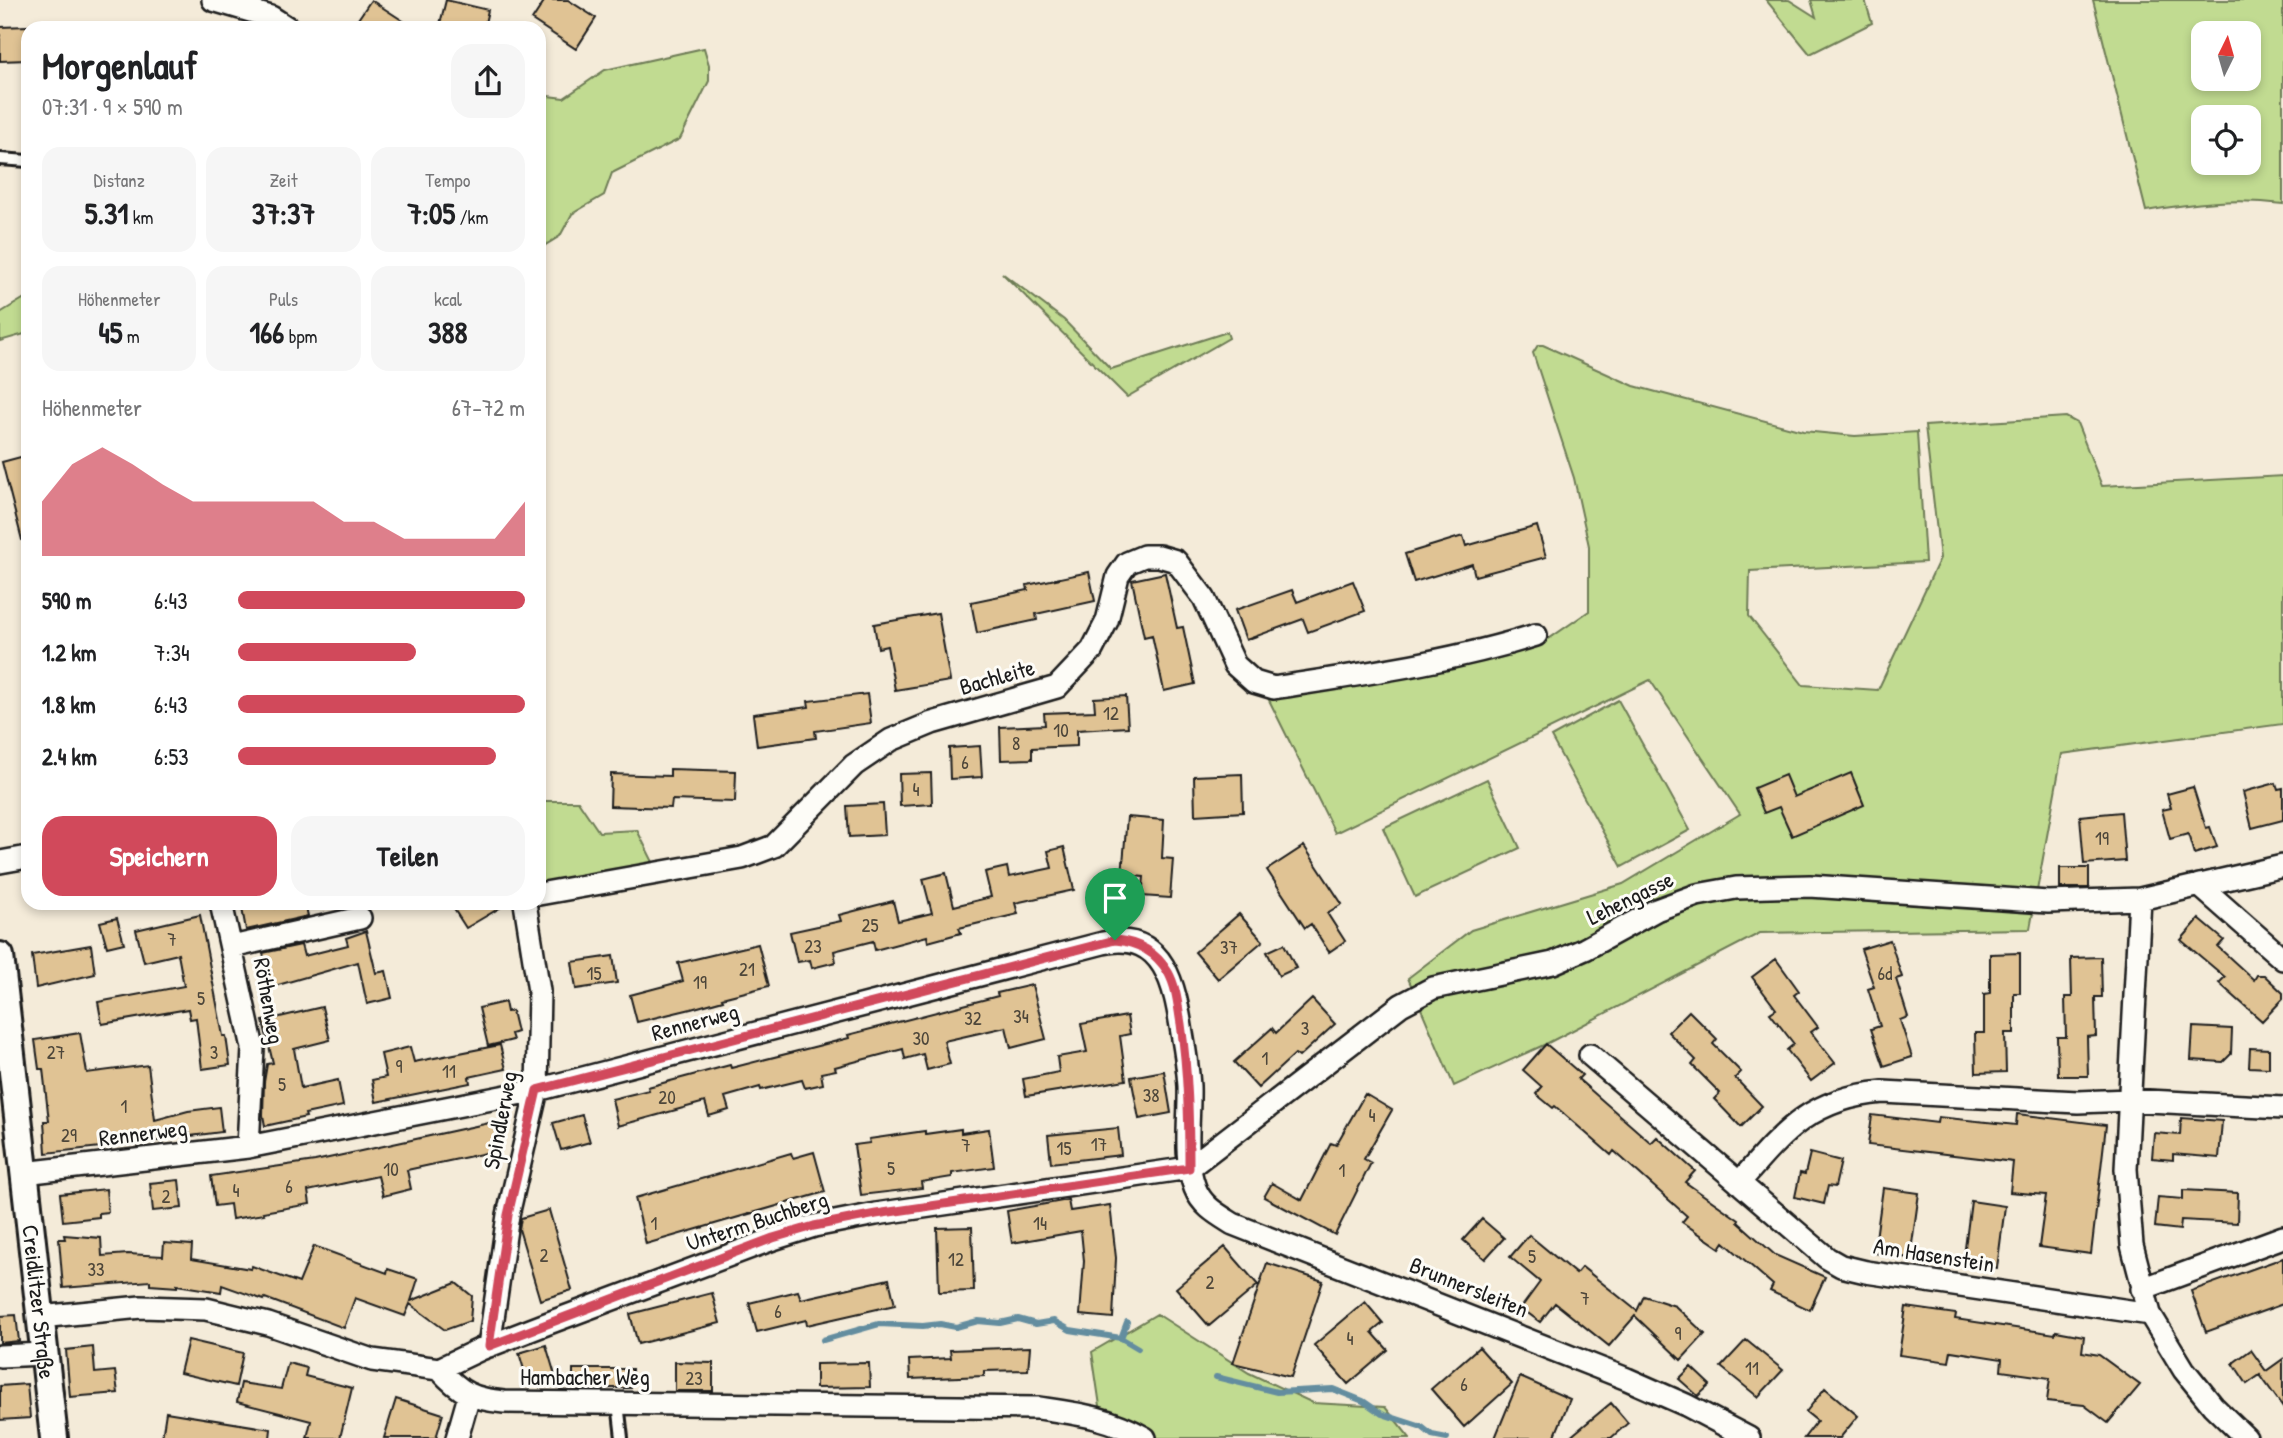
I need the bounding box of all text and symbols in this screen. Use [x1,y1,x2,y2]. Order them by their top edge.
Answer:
north arrow [2191,21,2261,91]
map controls [2191,21,2261,175]
text: Morgenlauf [42,39,198,91]
button: share [451,44,525,118]
text: 07:31 · 9 × 590 m [42,91,183,122]
button: locate [2191,105,2261,175]
text: Distanz [94,167,145,193]
text: Zeit [269,167,297,193]
text: Tempo [425,167,470,193]
text: 5.31 [85,193,128,233]
text: 37:37 [252,193,315,233]
text: 7:05 [407,193,455,233]
text: km [128,204,153,230]
text: /km [455,204,488,230]
text: Höhenmeter [78,286,160,312]
text: Puls [269,286,298,312]
text: kcal [434,286,462,312]
text: 45 [99,312,122,352]
text: 166 [249,312,284,352]
text: 388 [428,312,468,352]
text: m [122,323,140,349]
text: bpm [284,323,318,349]
text: Höhenmeter [42,392,142,423]
text: 67–72 m [452,392,525,423]
text: 590 m [42,585,91,616]
text: 6:43 [154,585,187,616]
text: 1.2 km [42,637,97,668]
text: 7:34 [154,637,190,668]
street label: Bachleite [956,651,1038,702]
text: 1.8 km [42,689,96,720]
text: 6:43 [154,689,187,720]
house number: 12 [1103,700,1119,726]
house number: 10 [1053,717,1069,743]
house number: 8 [1012,730,1020,756]
text: 2.4 km [42,741,97,772]
text: 6:53 [154,741,189,772]
house number: 6 [961,749,969,775]
house number: 4 [912,776,920,802]
button: Speichern [42,816,277,896]
button: Teilen [291,816,525,896]
house number: 19 [2095,825,2109,851]
street label: Lehengasse [1581,863,1678,932]
pin [1085,868,1145,940]
icon: arrive [1096,879,1134,917]
house number: 25 [862,912,878,938]
house number: 7 [167,926,177,952]
house number: 23 [804,933,822,959]
house number: 37 [1220,934,1238,960]
street label: Röthenweg [247,955,292,1046]
house number: 21 [739,956,755,982]
house number: 15 [587,960,601,986]
house number: 6d [1878,960,1893,986]
house number: 19 [693,969,707,995]
house number: 5 [197,985,205,1011]
street label: Rennerweg [648,995,742,1048]
house number: 34 [1013,1003,1029,1029]
house number: 32 [964,1005,982,1031]
house number: 3 [1301,1015,1309,1041]
house number: 30 [912,1025,930,1051]
house number: 27 [47,1039,65,1065]
house number: 3 [210,1039,218,1065]
house number: 1 [1262,1045,1269,1071]
house number: 9 [396,1053,403,1079]
house number: 11 [442,1058,456,1084]
street label: Spindlerweg [475,1068,524,1171]
house number: 5 [278,1071,286,1097]
house number: 38 [1143,1082,1159,1108]
house number: 20 [658,1084,676,1110]
house number: 1 [121,1093,128,1119]
house number: 4 [1368,1102,1376,1128]
street label: Rennerweg [97,1112,189,1153]
house number: 29 [61,1122,77,1148]
house number: 17 [1091,1131,1107,1157]
house number: 7 [961,1132,971,1158]
house number: 15 [1057,1135,1071,1161]
house number: 5 [887,1155,895,1181]
house number: 10 [383,1156,399,1182]
house number: 1 [1339,1157,1346,1183]
house number: 6 [285,1173,293,1199]
house number: 4 [232,1177,240,1203]
house number: 2 [162,1183,171,1209]
street label: Unterm Buchberg [682,1183,832,1258]
house number: 1 [651,1210,658,1236]
house number: 14 [1033,1210,1047,1236]
street label: Creidlitzer Straße [15,1223,63,1380]
street label: Am Hasenstein [1871,1230,1997,1279]
house number: 2 [540,1242,549,1268]
house number: 5 [1528,1243,1536,1269]
house number: 12 [948,1246,964,1272]
street label: Brunnersleiten [1405,1249,1533,1324]
house number: 33 [87,1256,105,1282]
house number: 2 [1206,1269,1215,1295]
house number: 7 [1580,1285,1590,1311]
house number: 6 [774,1298,782,1324]
house number: 9 [1675,1320,1682,1346]
house number: 4 [1346,1325,1354,1351]
house number: 11 [1745,1355,1759,1381]
street label: Hambacher Weg [520,1361,650,1392]
house number: 23 [685,1365,703,1391]
house number: 6 [1460,1371,1468,1397]

